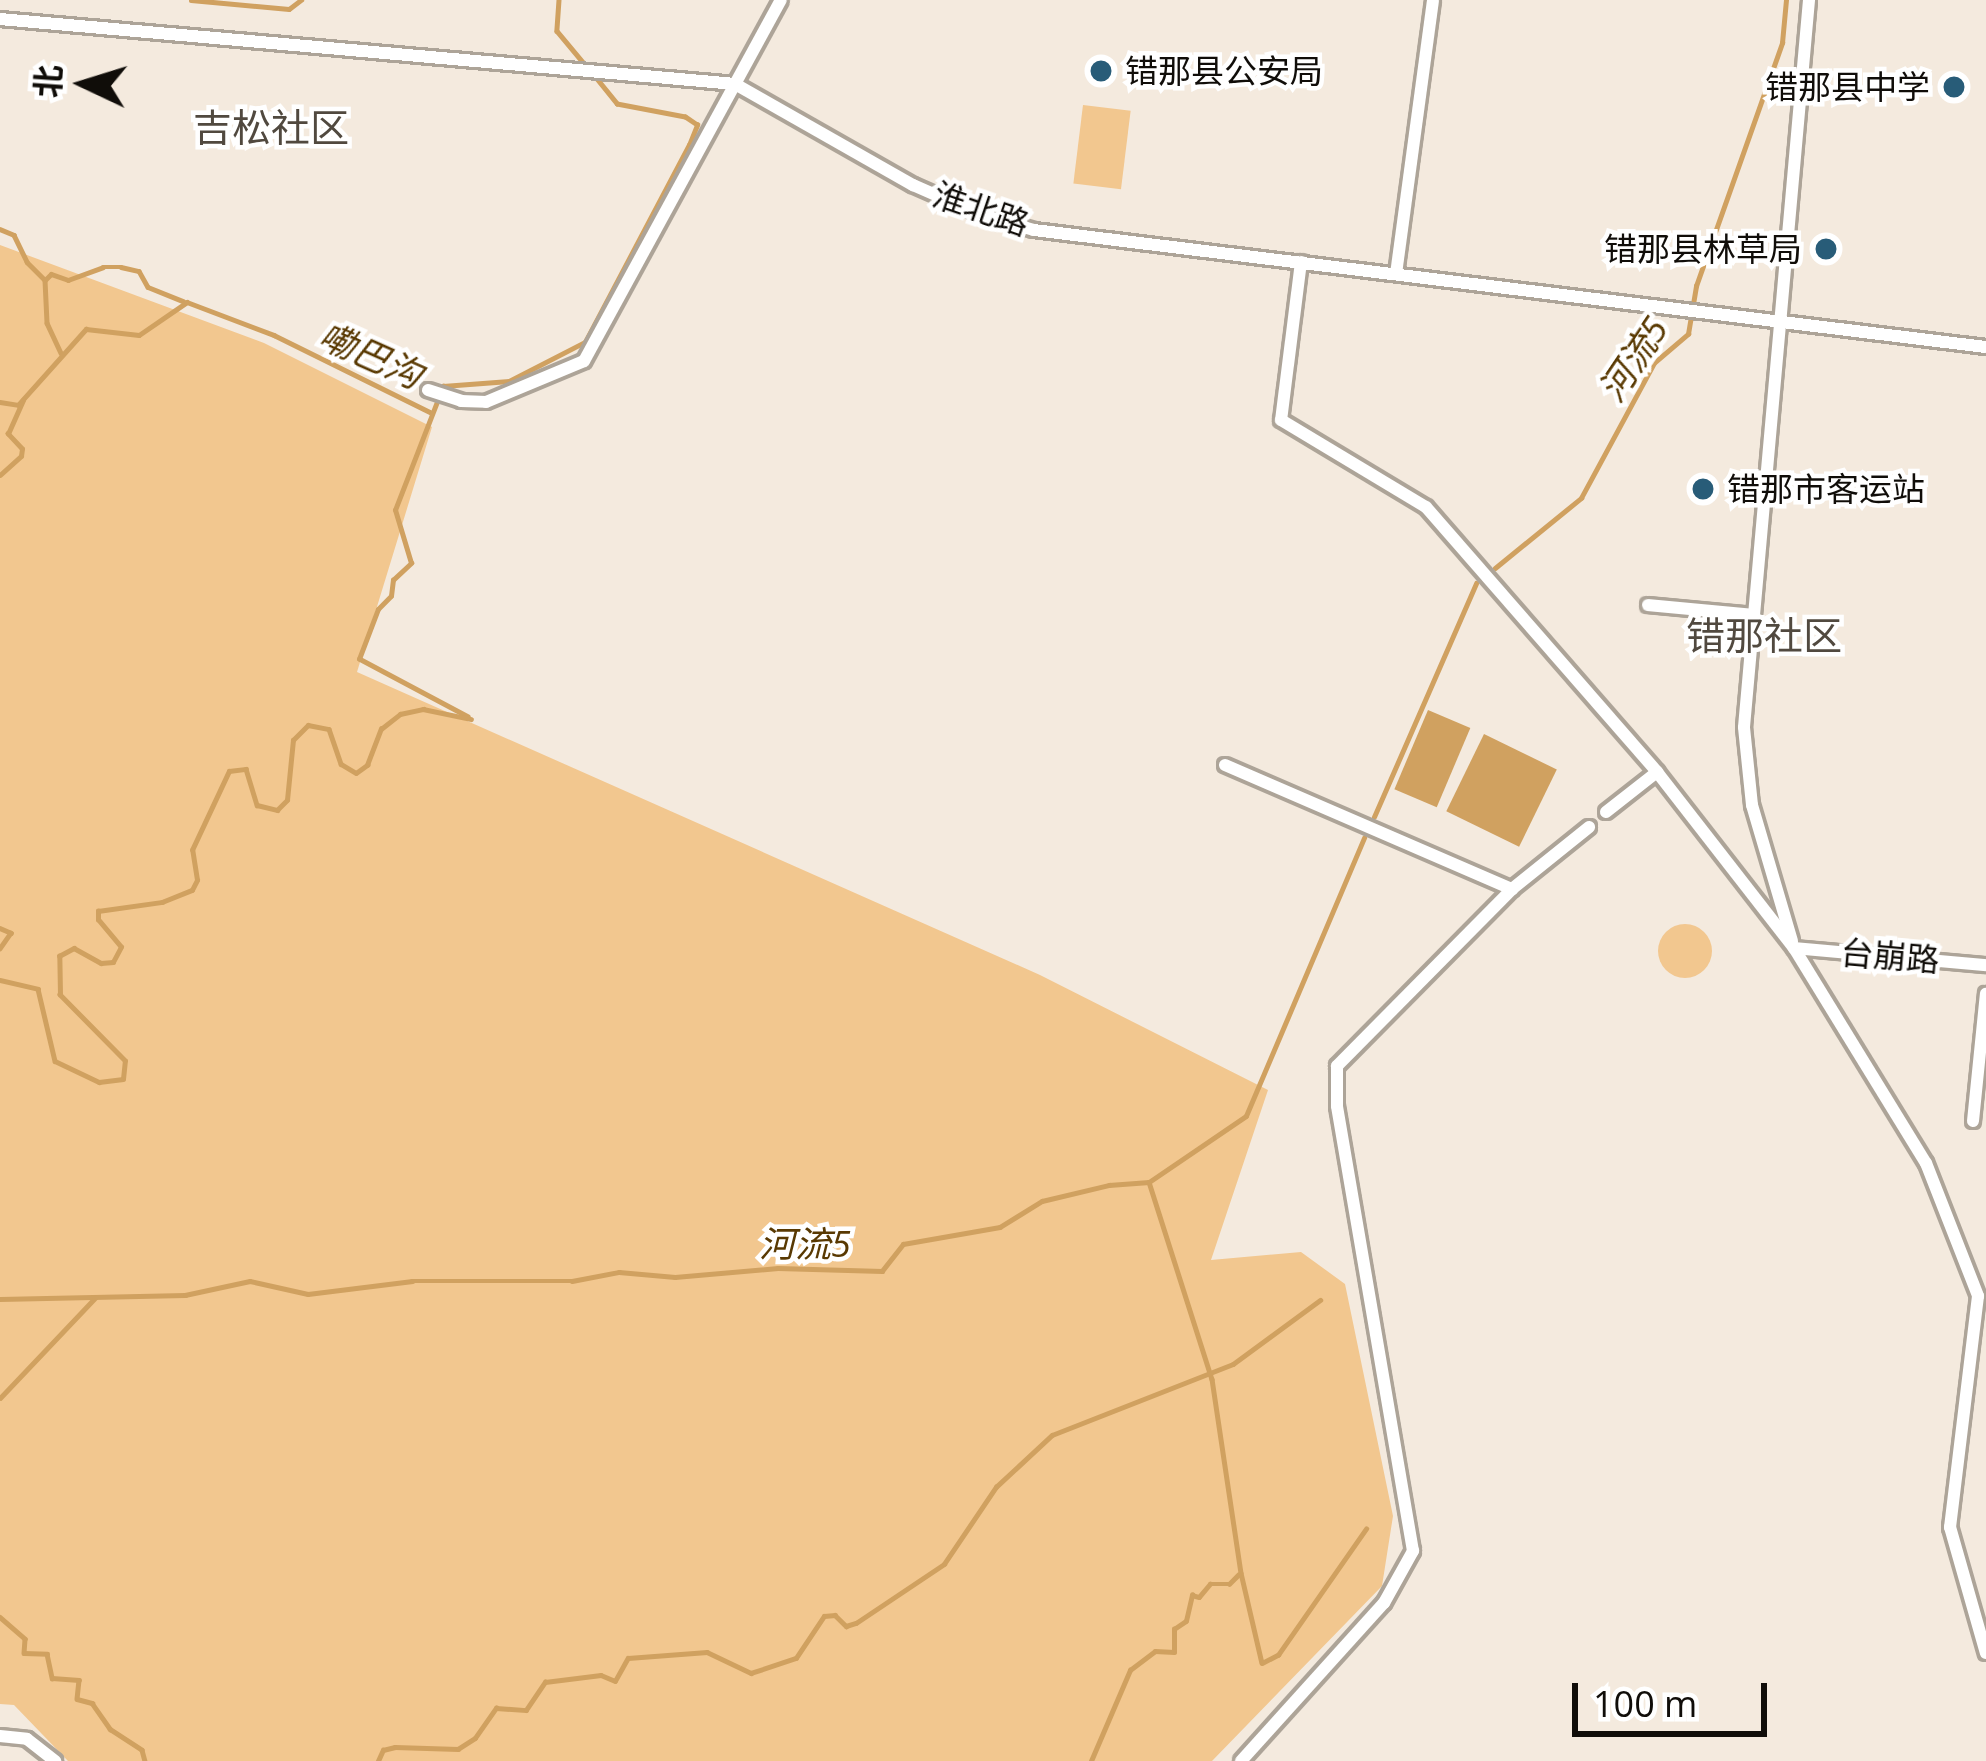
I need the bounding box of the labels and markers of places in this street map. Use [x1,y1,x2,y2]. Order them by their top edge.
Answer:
place label: 错那县公安局 [1125,51,1323,91]
marker: 错那县公安局 [1088,58,1114,84]
place label: 错那县中学 [1765,67,1930,107]
marker: 错那县中学 [1941,74,1967,100]
place label: 错那县林草局 [1604,229,1802,269]
marker: 错那县林草局 [1813,236,1839,262]
place label: 错那市客运站 [1727,469,1925,509]
marker: 错那市客运站 [1690,476,1716,502]

